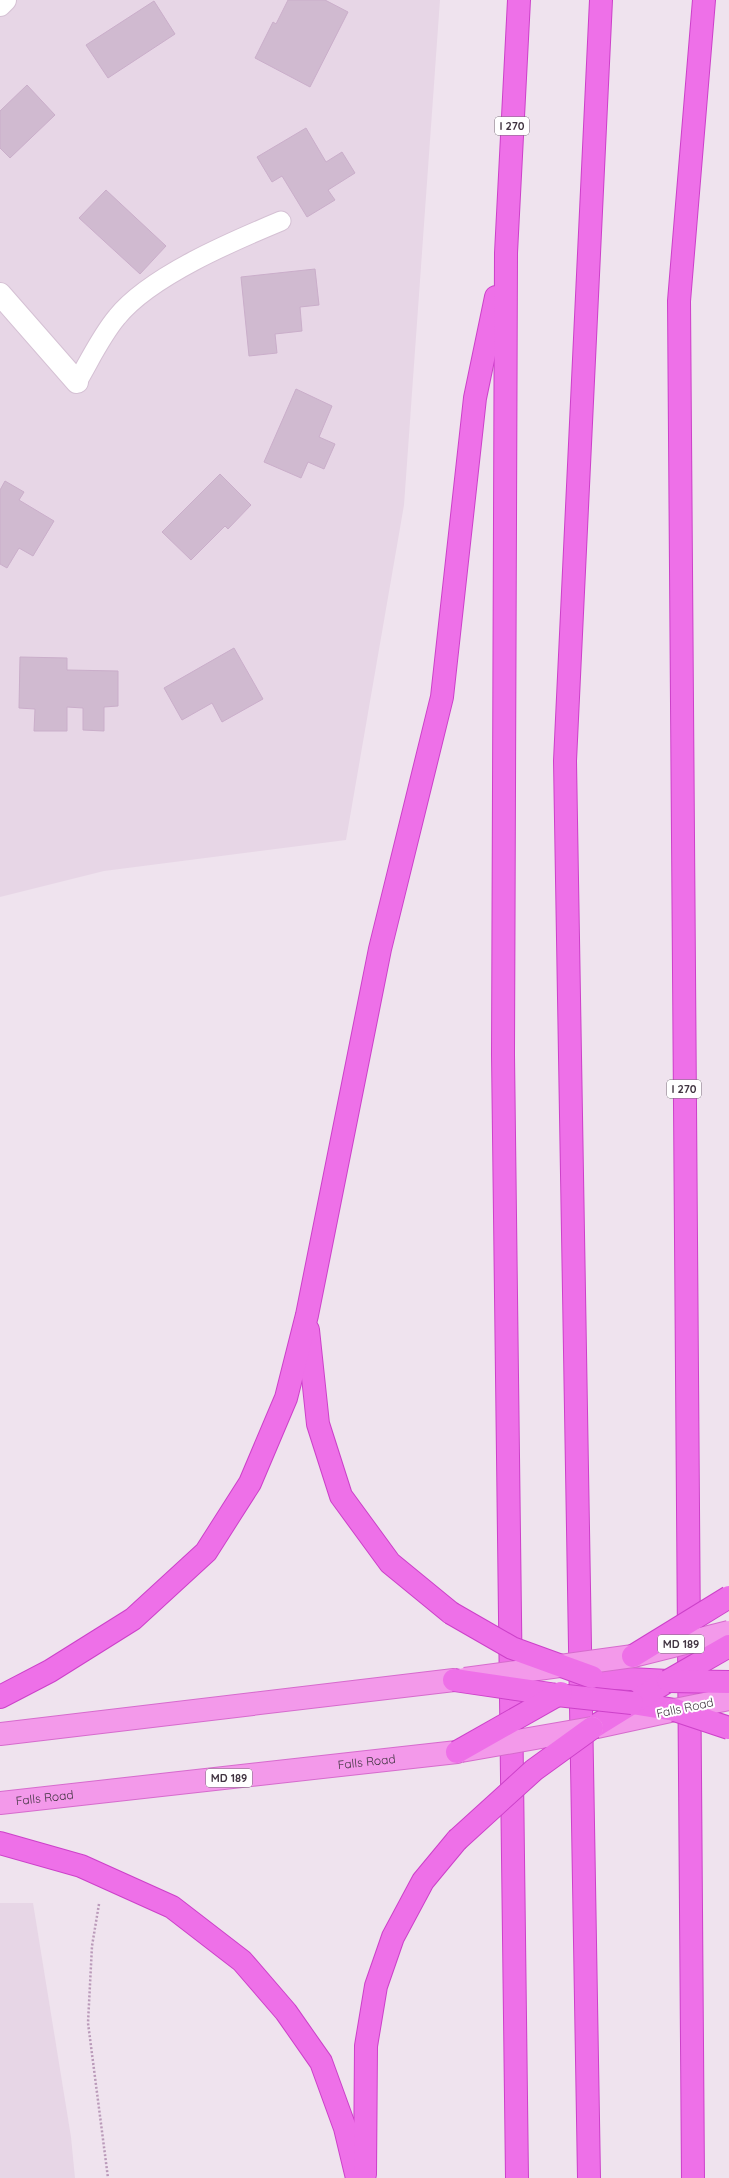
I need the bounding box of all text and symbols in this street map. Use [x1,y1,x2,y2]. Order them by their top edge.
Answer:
road number: I 270 [495,117,529,135]
road number: I 270 [667,1080,701,1098]
road number: MD 189 [658,1635,704,1653]
street label: Falls Road [655,1694,715,1721]
street label: Falls Road [337,1751,396,1772]
road number: MD 189 [206,1769,252,1787]
street label: Falls Road [15,1787,74,1808]

